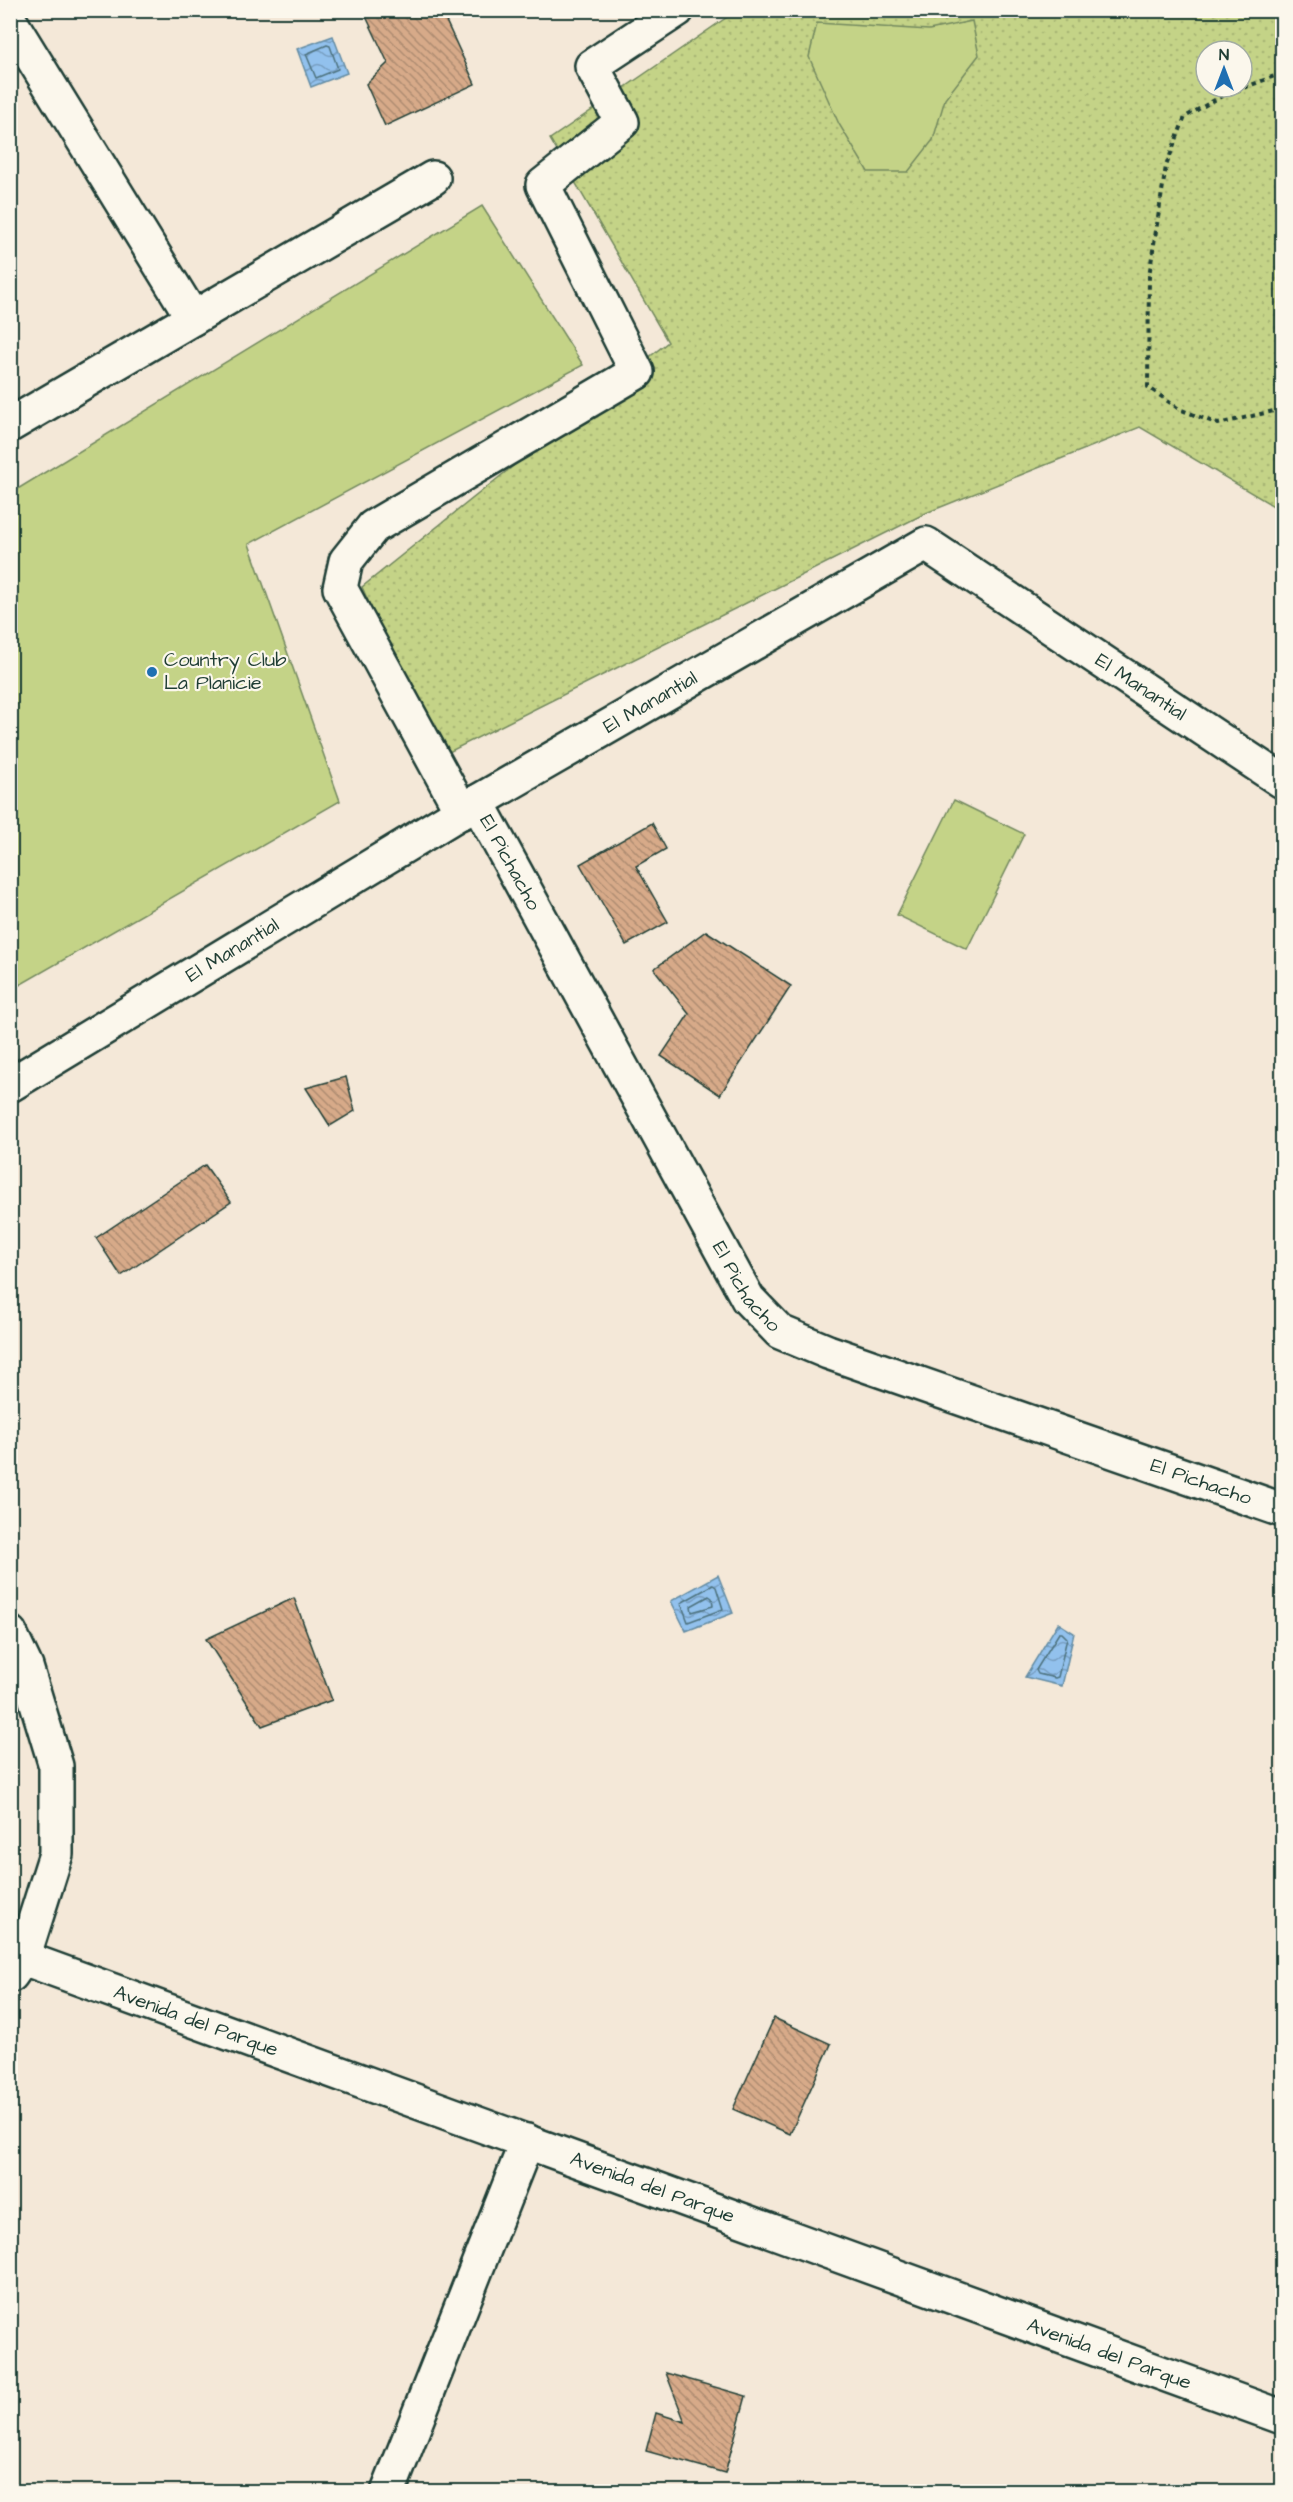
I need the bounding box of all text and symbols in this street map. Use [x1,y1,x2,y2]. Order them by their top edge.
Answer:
north arrow [1194,39,1254,99]
text: N [1219,44,1229,66]
place label: Country Club La Planicie [164,646,286,697]
street label: El Manantial [1090,646,1192,728]
street label: El Manantial [598,664,703,741]
marker: Country Club La Planicie [145,665,159,679]
street label: El Pichacho [473,810,548,916]
street label: El Manantial [180,911,284,989]
street label: El Pichacho [705,1236,787,1339]
street label: El Pichacho [1147,1451,1255,1512]
street label: Avenida del Parque [110,1978,282,2064]
street label: Avenida del Parque [566,2145,739,2230]
street label: Avenida del Parque [1023,2311,1195,2397]

